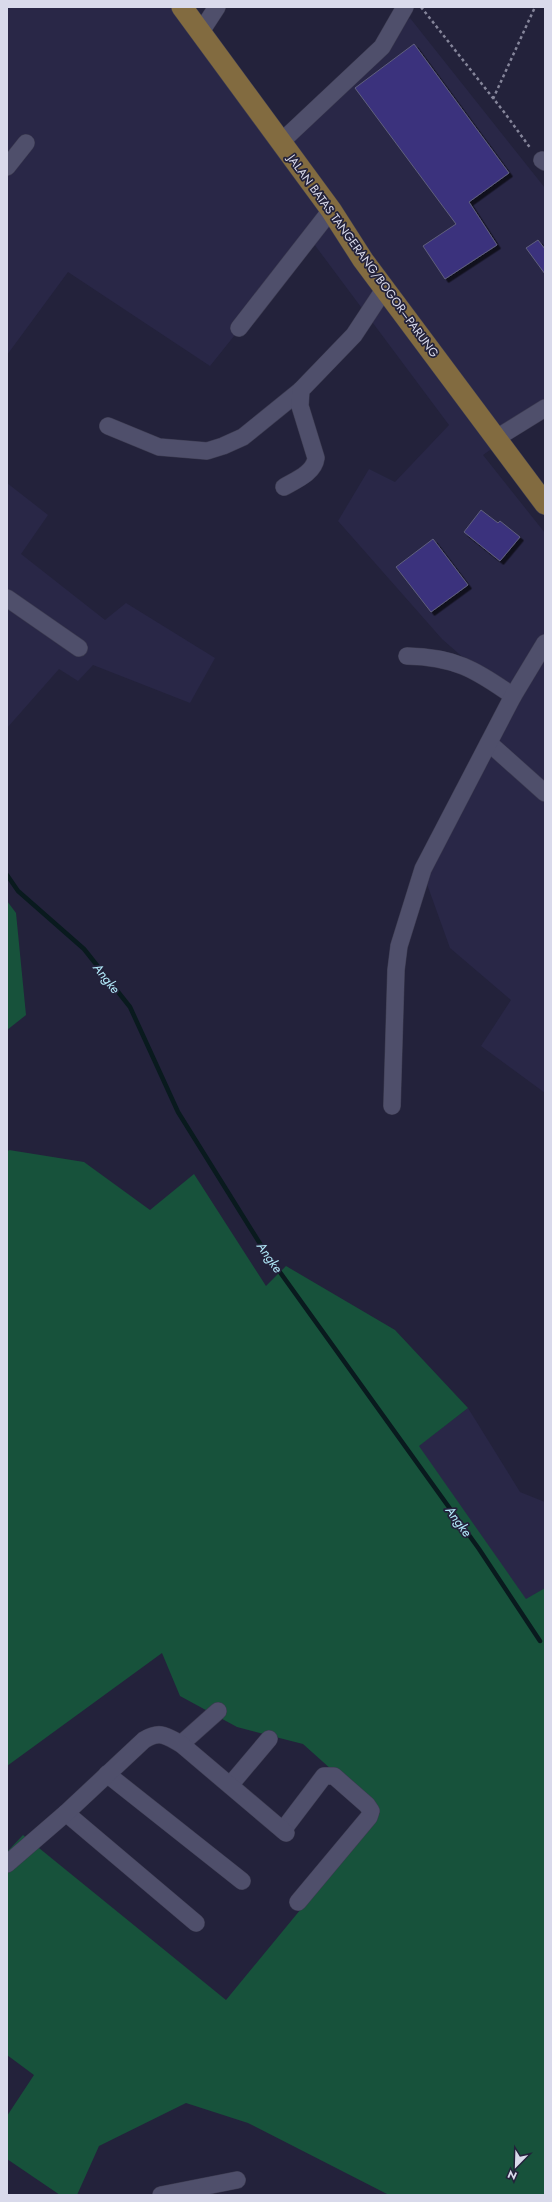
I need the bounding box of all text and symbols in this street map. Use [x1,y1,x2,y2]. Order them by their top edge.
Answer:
street label: JALAN BATAS TANGERANG/BOGOR–PARUNG [282,149,443,361]
water label: Angke [88,958,125,998]
water label: Angke [251,1237,287,1277]
water label: Angke [440,1501,477,1541]
north arrow [496,2146,536,2186]
text: N [505,2166,519,2184]

